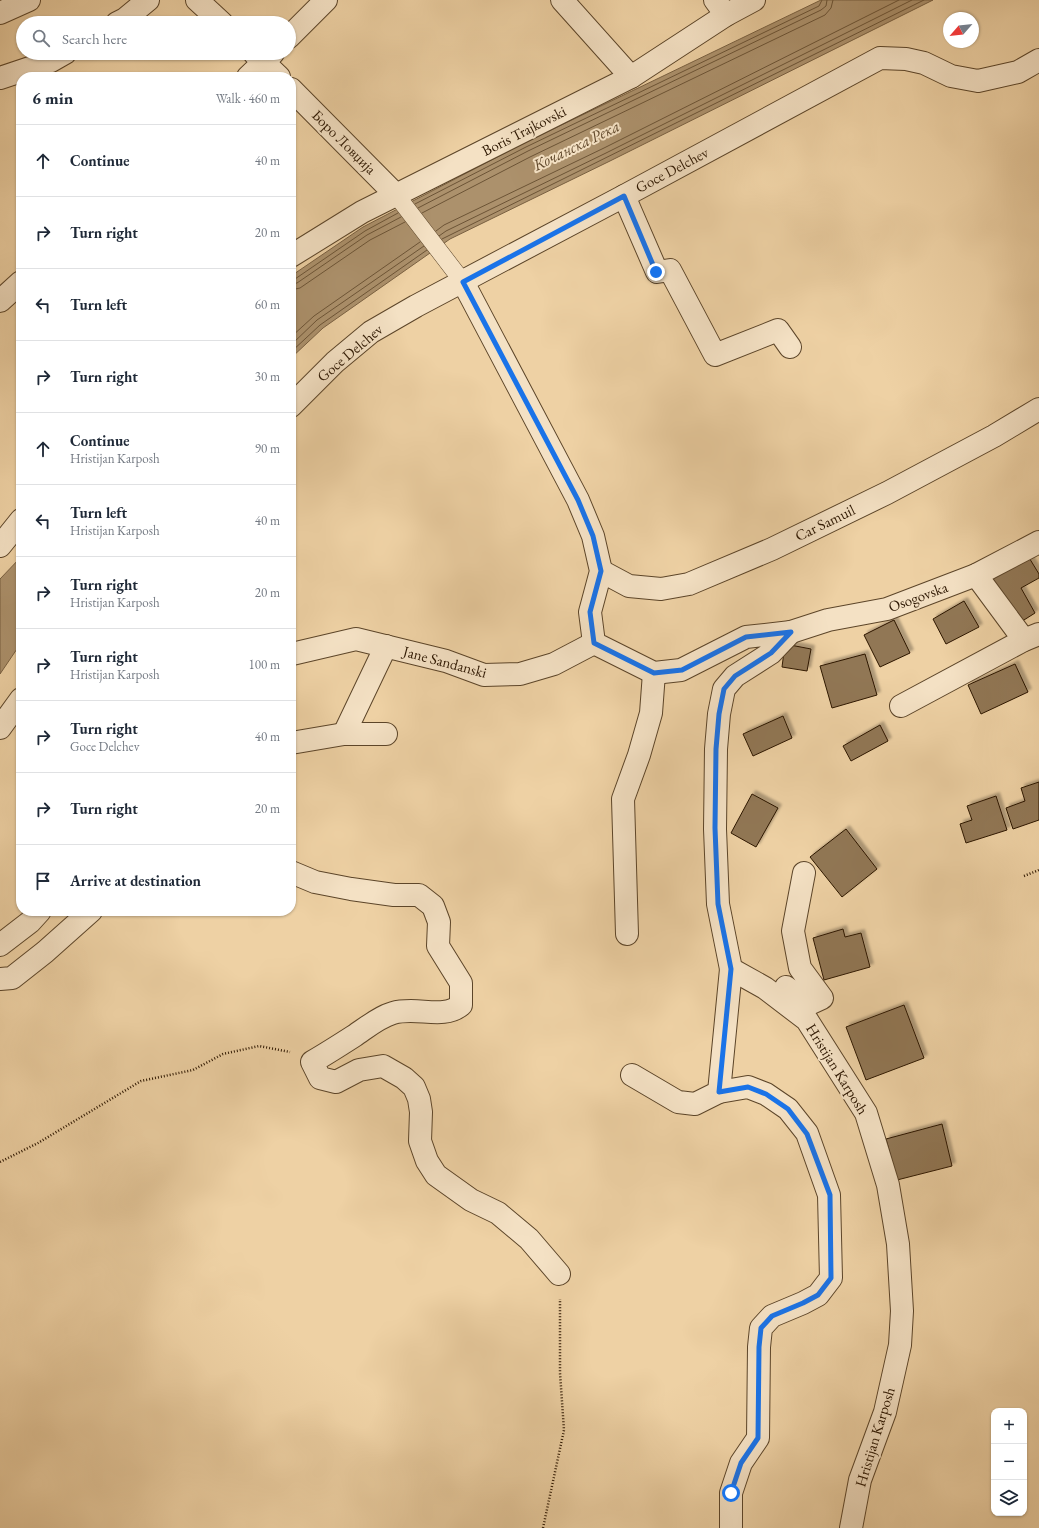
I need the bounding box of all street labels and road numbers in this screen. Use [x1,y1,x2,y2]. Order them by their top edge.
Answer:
street label: Boris Trajkovski [479,101,569,160]
street label: Боро Ловџија [308,105,381,178]
street label: Goce Delchev [632,142,712,197]
street label: Goce Delchev [313,319,387,386]
street label: Car Samuil [792,500,858,545]
street label: Osogovska [886,577,950,616]
street label: Jane Sandanski [399,641,489,682]
street label: Hristijan Karposh [802,1020,873,1118]
street label: Hristijan Karposh [850,1384,899,1489]

